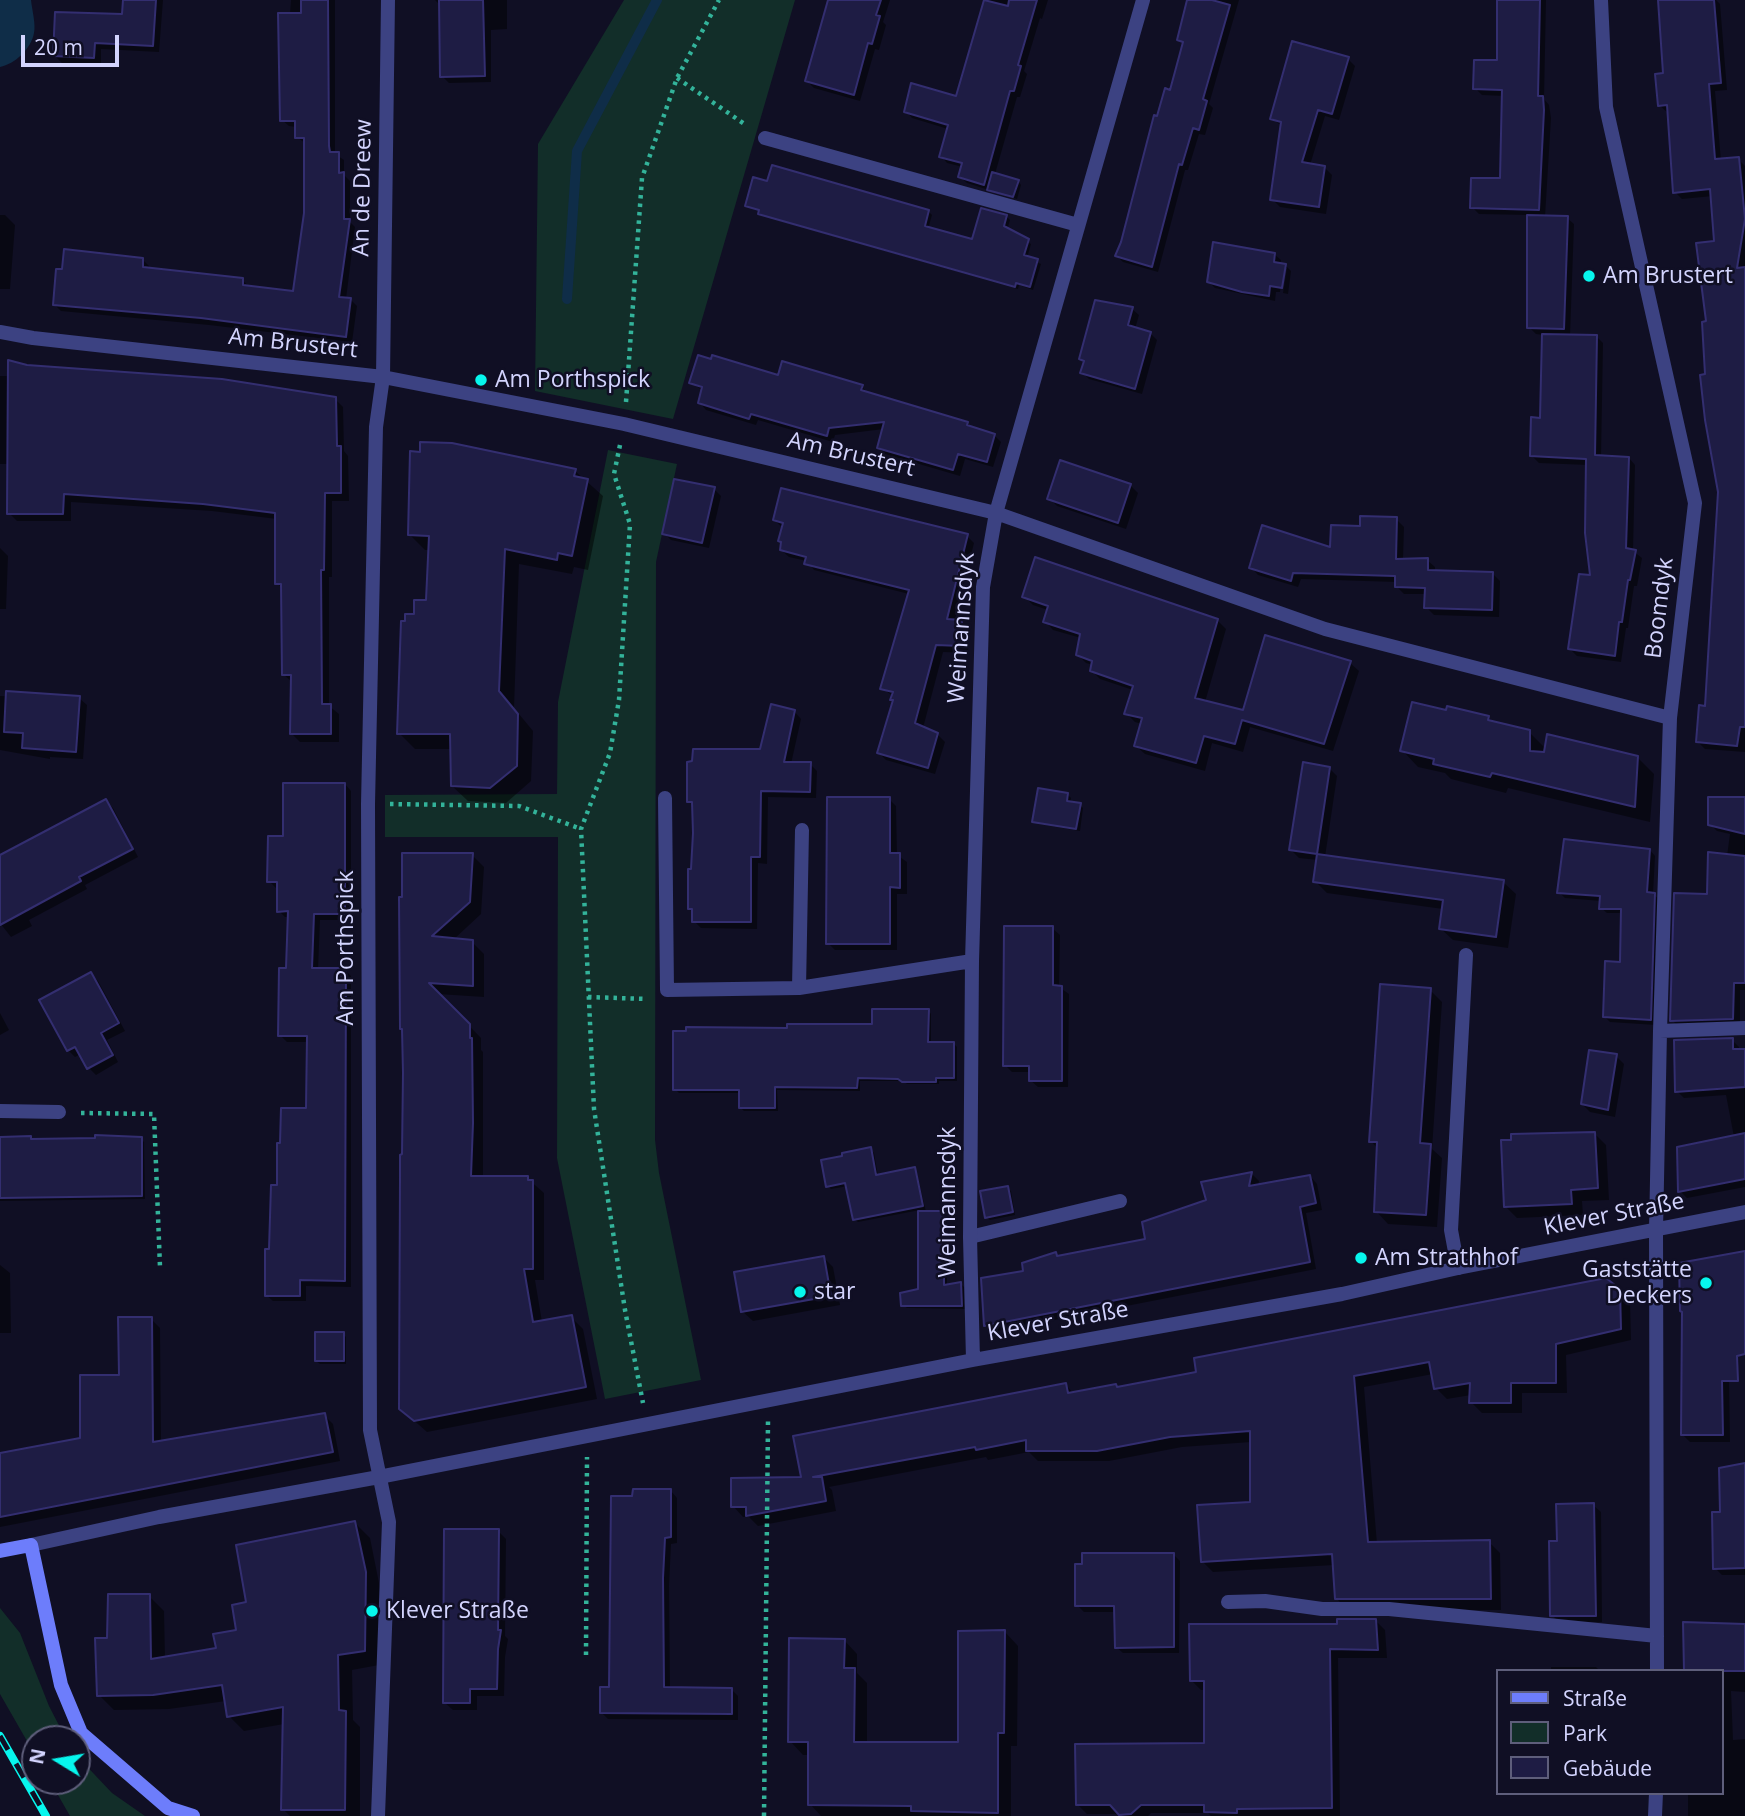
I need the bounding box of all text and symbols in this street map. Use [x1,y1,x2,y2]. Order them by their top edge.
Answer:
scale bar [24,21,122,65]
text: 20 m [34,33,83,61]
street label: An de Dreew [348,119,378,257]
place label: Am Brustert [1603,262,1733,290]
marker: Am Brustert [1581,268,1597,284]
street label: Am Brustert [227,323,359,365]
place label: Am Porthspick [495,366,650,394]
marker: Am Porthspick [473,372,489,388]
street label: Am Brustert [785,427,917,483]
street label: Weimannsdyk [943,552,981,704]
street label: Boomdyk [1640,556,1680,660]
street label: Am Porthspick [332,870,360,1026]
street label: Weimannsdyk [934,1127,962,1277]
street label: Klever Straße [1541,1188,1687,1242]
place label: Am Strathhof [1375,1244,1518,1272]
marker: Am Strathhof [1353,1250,1369,1266]
place label: Gaststätte Deckers [1582,1256,1692,1310]
marker: Gaststätte Deckers [1698,1275,1714,1291]
place label: star [814,1278,855,1306]
marker: star [792,1284,808,1300]
street label: Klever Straße [985,1296,1131,1348]
place label: Klever Straße [386,1597,529,1625]
marker: Klever Straße [364,1603,380,1619]
legend [1496,1669,1724,1795]
text: Straße [1563,1684,1627,1712]
text: Park [1563,1719,1607,1747]
north arrow [21,1725,91,1795]
text: N [23,1746,52,1766]
text: Gebäude [1563,1754,1652,1782]

